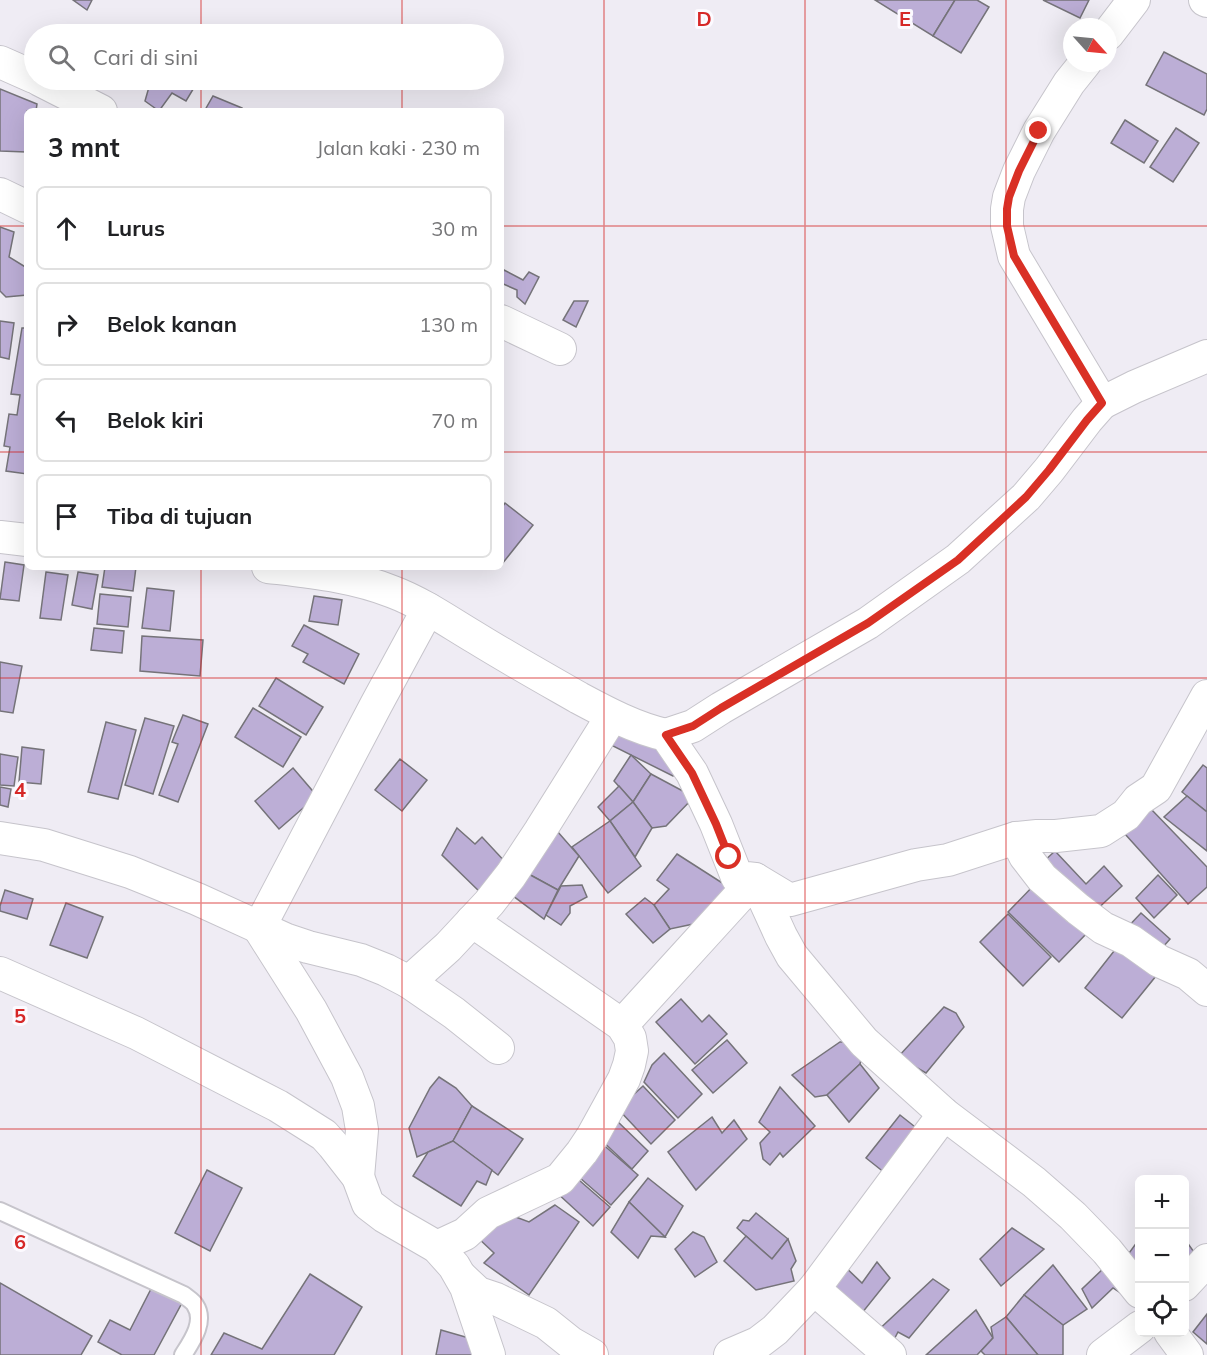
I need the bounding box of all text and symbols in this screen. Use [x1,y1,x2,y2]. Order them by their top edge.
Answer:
text: D [696,6,712,31]
text: E [899,6,911,31]
north arrow [1063,18,1117,72]
search box [24,24,504,90]
icon: search [45,41,78,74]
text: Cari di sini [93,43,198,71]
route end [1025,117,1051,143]
text: 3 mnt [48,131,120,164]
text: Jalan kaki · 230 m [317,135,480,160]
icon: ahead [50,212,83,245]
text: Lurus [107,214,165,242]
text: 30 m [431,216,478,241]
icon: right [50,308,83,341]
text: Belok kanan [107,310,237,338]
text: 130 m [419,312,478,337]
icon: left [50,404,83,437]
text: Belok kiri [107,406,203,434]
text: 70 m [431,408,478,433]
icon: arrive [50,500,83,533]
text: Tiba di tujuan [107,502,252,530]
text: 4 [14,777,26,802]
route start [715,843,741,869]
text: 5 [14,1003,26,1028]
map controls [1135,1175,1189,1337]
button: + [1135,1175,1189,1229]
text: 6 [14,1229,26,1254]
button: − [1135,1229,1189,1283]
button: locate [1135,1283,1189,1337]

